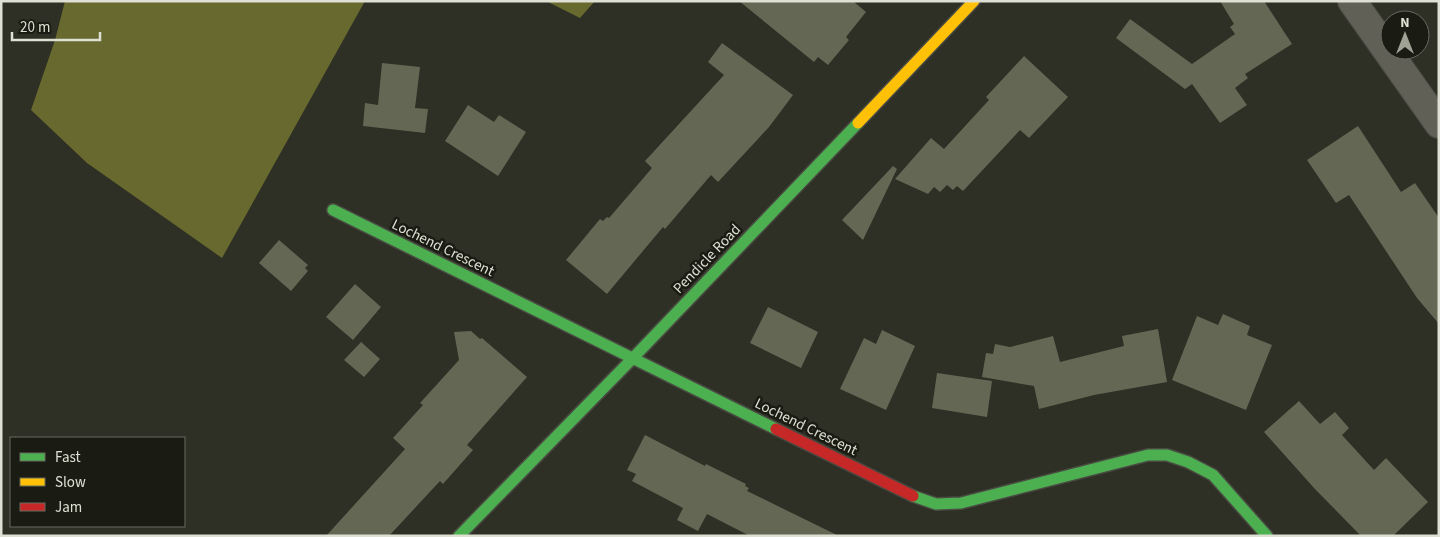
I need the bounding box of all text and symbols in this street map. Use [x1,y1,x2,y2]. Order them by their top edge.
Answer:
scale bar [12,10,100,42]
north arrow [1380,10,1430,60]
text: N [1400,13,1410,33]
text: 20 m [20,17,50,38]
street label: Lochend Crescent [388,214,498,282]
street label: Pendicle Road [669,220,745,298]
street label: Lochend Crescent [751,393,861,461]
legend [10,437,185,527]
text: Fast [55,447,81,468]
text: Slow [55,472,86,493]
text: Jam [55,497,82,518]

